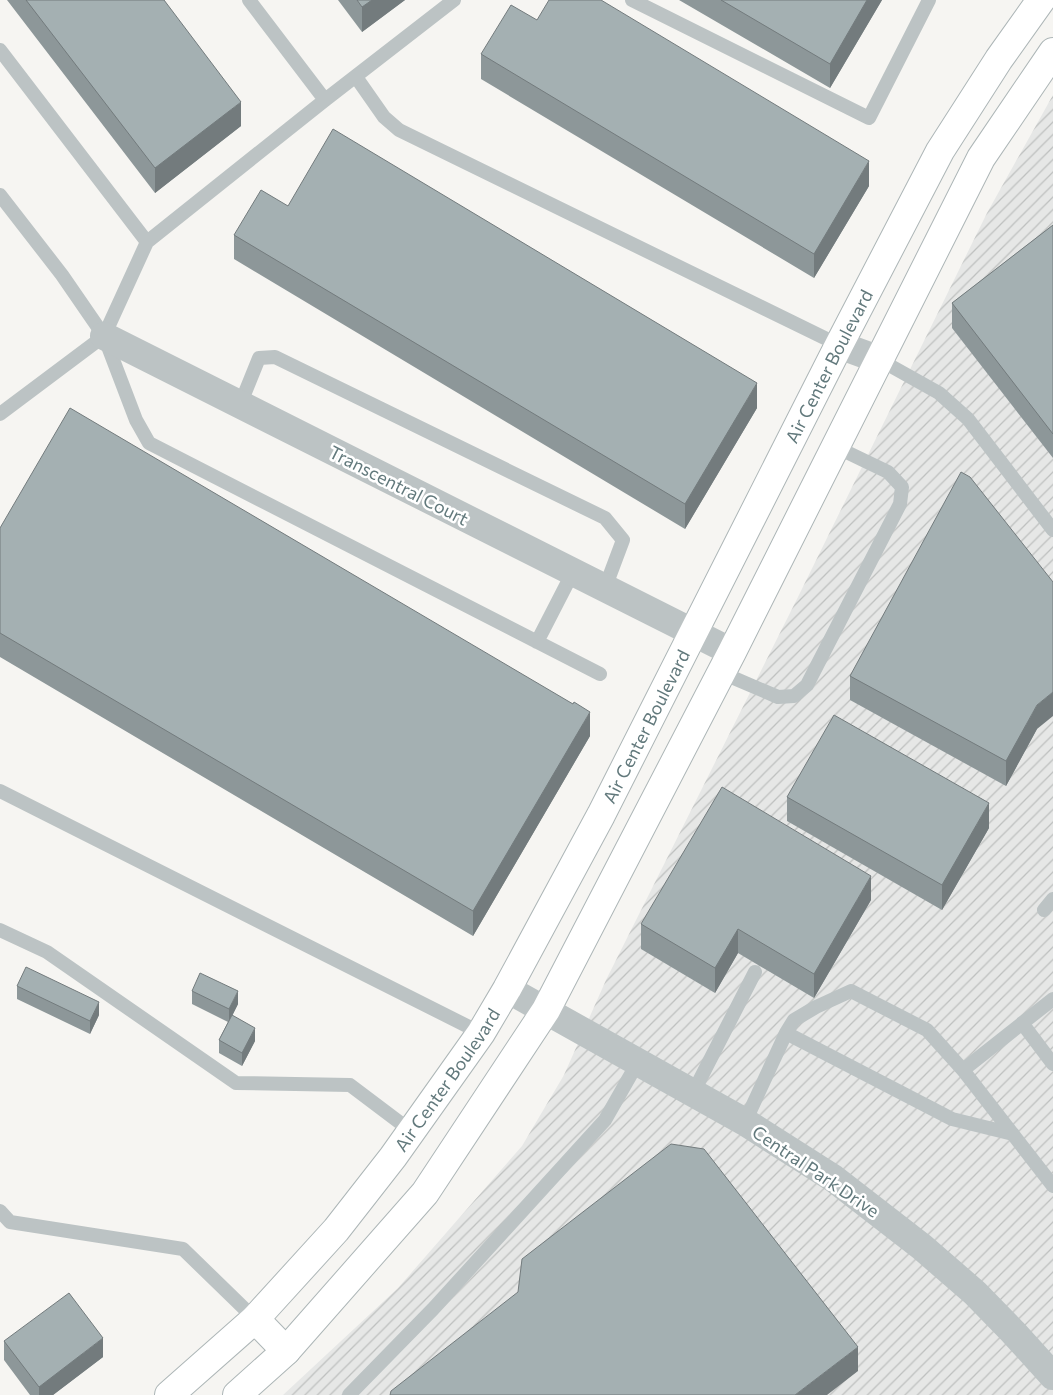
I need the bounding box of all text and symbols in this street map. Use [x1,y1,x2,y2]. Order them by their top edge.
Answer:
street label: Air Center Boulevard [780,286,877,446]
street label: Transcentral Court [326,440,472,530]
street label: Air Center Boulevard [598,646,694,807]
street label: Air Center Boulevard [390,1004,504,1156]
street label: Central Park Drive [748,1120,884,1222]

